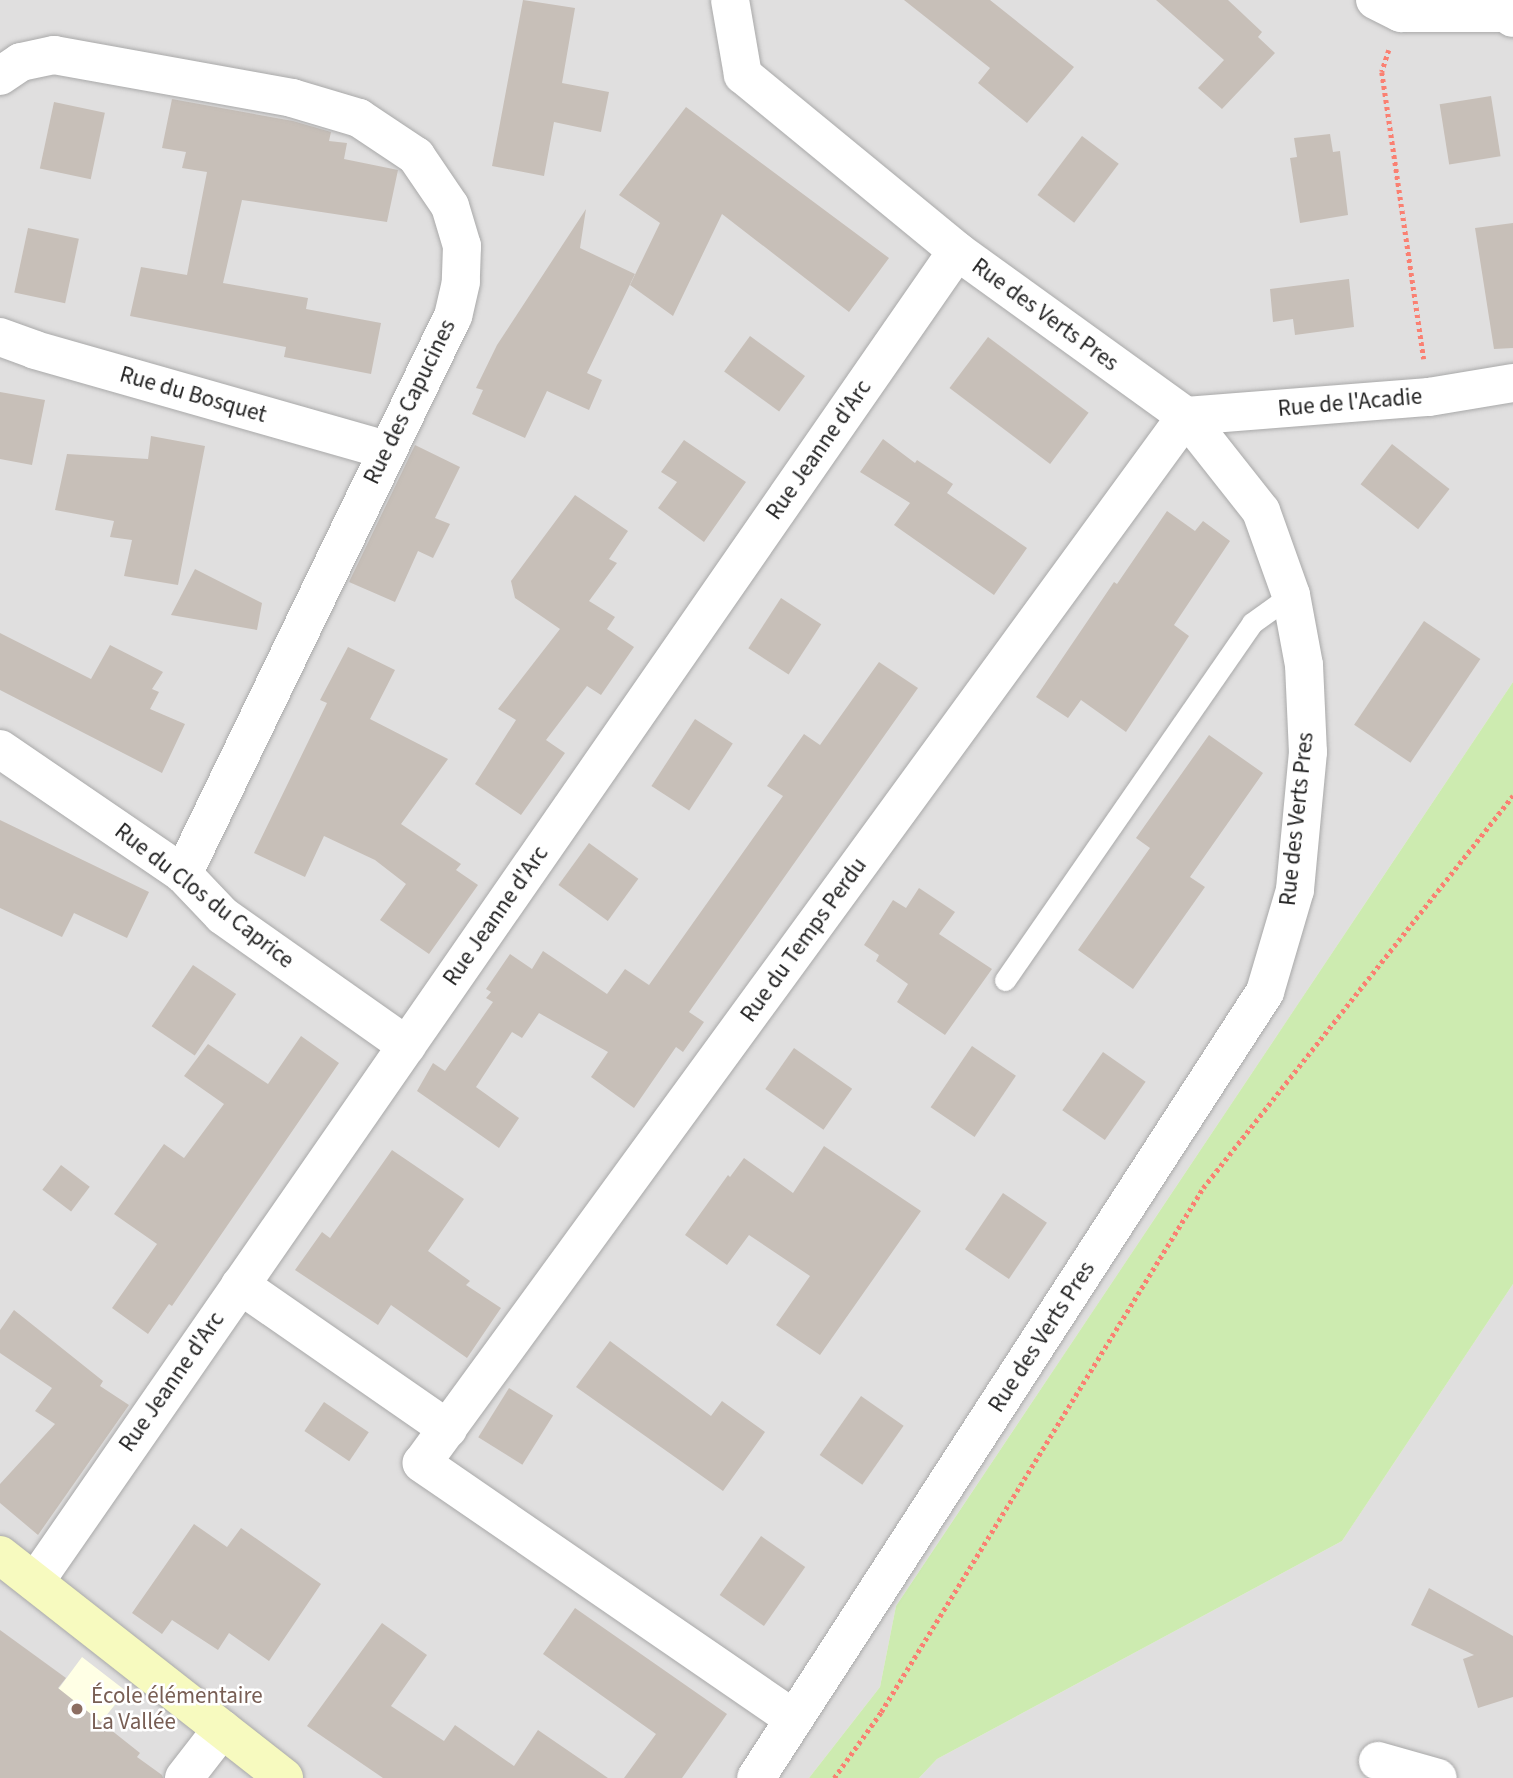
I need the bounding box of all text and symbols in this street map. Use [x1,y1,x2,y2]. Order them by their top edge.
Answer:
street label: Rue des Verts Pres [966,253,1124,377]
street label: Rue des Capucines [358,315,462,489]
street label: Rue du Bosquet [116,361,270,429]
street label: Rue Jeanne d'Arc [761,375,877,525]
street label: Rue de l'Acadie [1277,383,1423,423]
street label: Rue des Verts Pres [1274,731,1320,907]
street label: Rue du Clos du Caprice [109,818,299,974]
street label: Rue Jeanne d'Arc [438,841,554,991]
street label: Rue du Temps Perdu [735,852,873,1028]
street label: Rue des Verts Pres [983,1256,1101,1418]
street label: Rue Jeanne d'Arc [114,1307,230,1457]
place label: École élémentaire La Vallée [91,1682,263,1736]
marker: École élémentaire La Vallée [69,1701,85,1717]

